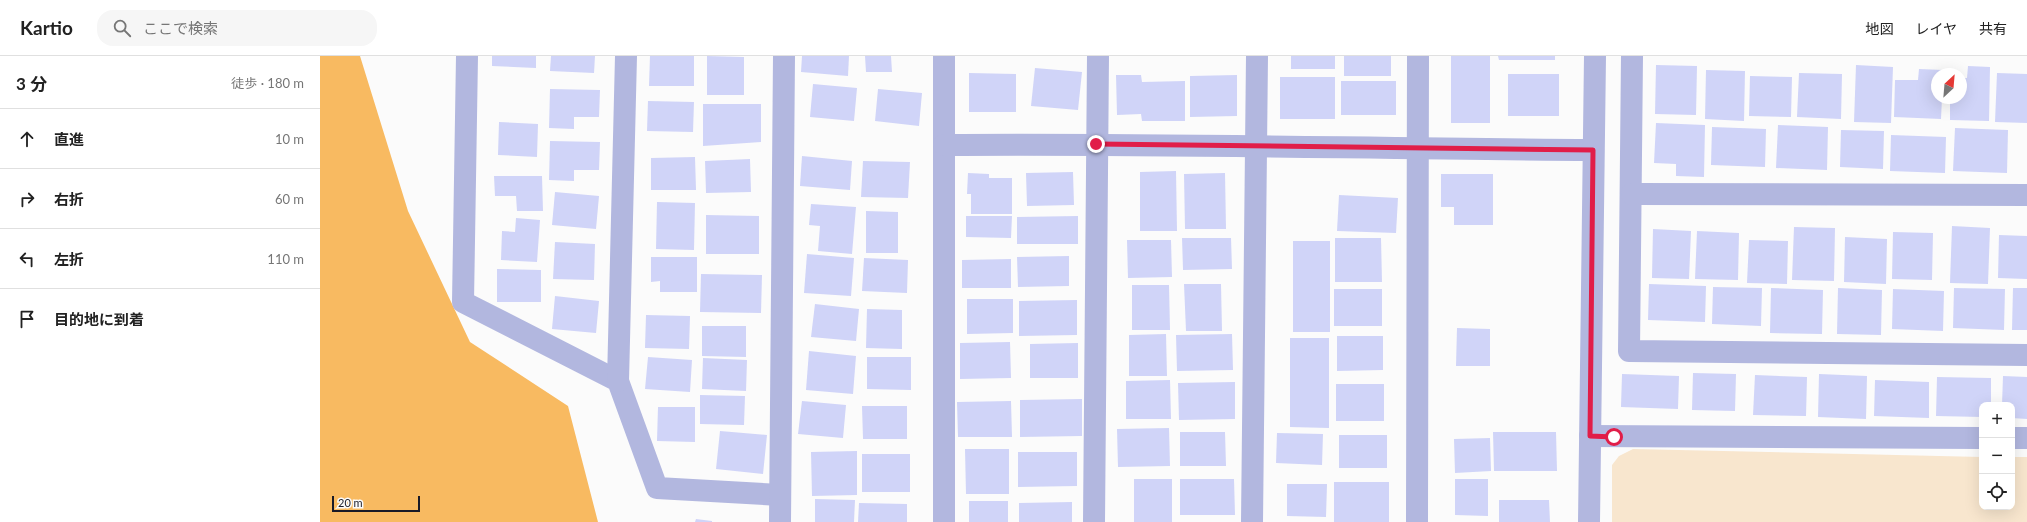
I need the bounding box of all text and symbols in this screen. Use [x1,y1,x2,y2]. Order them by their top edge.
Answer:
search box [97,10,377,46]
text: Kartio [20,16,73,39]
icon: search [111,17,133,39]
text: ここで検索 [143,19,218,37]
text: 地図 [1865,20,1893,37]
text: レイヤ [1915,20,1957,37]
text: 共有 [1979,20,2007,37]
north arrow [1931,68,1967,104]
text: 3 分 [16,73,47,94]
text: 徒歩 · 180 m [231,75,304,91]
icon: ahead [16,128,38,150]
text: 直進 [54,130,84,148]
text: 10 m [275,131,304,147]
route end [1087,135,1105,153]
icon: right [16,188,38,210]
text: 右折 [54,190,84,208]
text: 60 m [275,191,304,207]
icon: left [16,248,38,270]
text: 左折 [54,250,84,268]
text: 110 m [267,251,304,267]
icon: arrive [16,308,38,330]
text: 目的地に到着 [54,310,144,328]
map controls [1979,402,2015,510]
button: + [1979,402,2015,438]
route start [1605,428,1623,446]
button: − [1979,438,2015,474]
button: locate [1979,474,2015,510]
scale bar [332,494,420,513]
text: 20 m [338,496,363,509]

